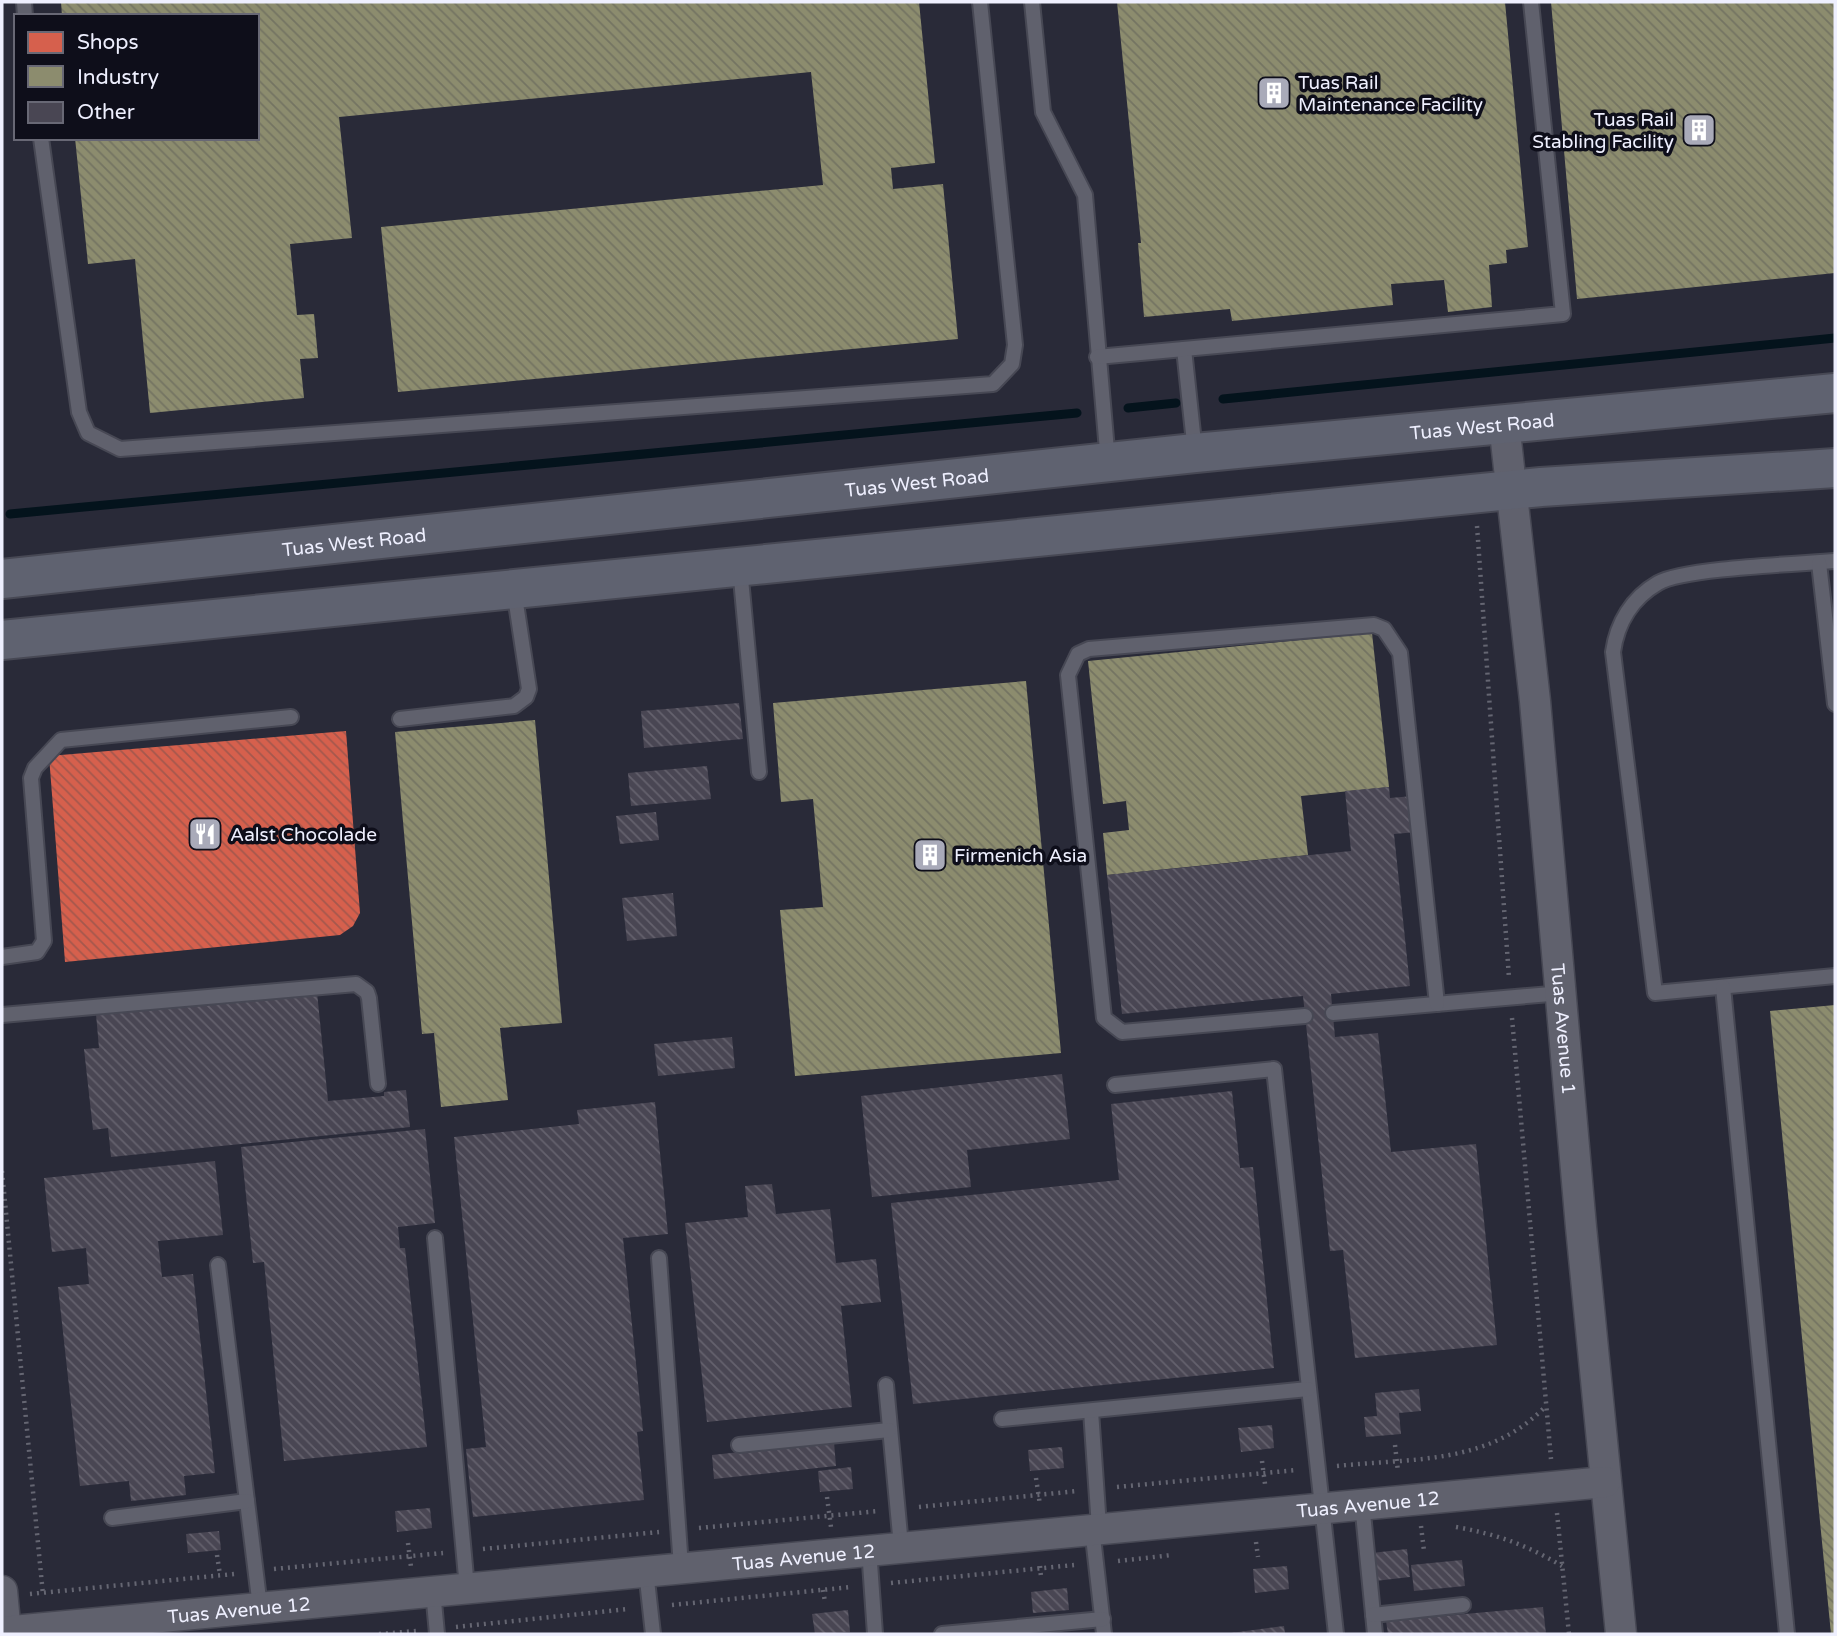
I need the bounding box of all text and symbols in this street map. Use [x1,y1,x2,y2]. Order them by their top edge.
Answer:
legend [14,14,259,140]
text: Shops [77,30,139,55]
text: Industry [77,65,159,90]
place label: Tuas Rail Maintenance Facility [1298,72,1483,116]
building icon: Tuas Rail Maintenance Facility [1255,74,1293,112]
text: Other [77,100,135,125]
place label: Tuas Rail Stabling Facility [1532,109,1674,153]
building icon: Tuas Rail Stabling Facility [1680,111,1718,149]
street label: Tuas West Road [1409,409,1555,445]
street label: Tuas West Road [844,465,990,502]
street label: Tuas West Road [281,524,427,561]
restaurant icon: Aalst Chocolade [186,815,224,853]
place label: Aalst Chocolade [230,824,377,846]
building icon: Firmenich Asia [911,836,949,874]
place label: Firmenich Asia [954,845,1087,867]
street label: Tuas Avenue 1 [1546,963,1579,1096]
street label: Tuas Avenue 12 [1296,1488,1441,1523]
street label: Tuas Avenue 12 [731,1540,876,1576]
street label: Tuas Avenue 12 [167,1593,312,1628]

